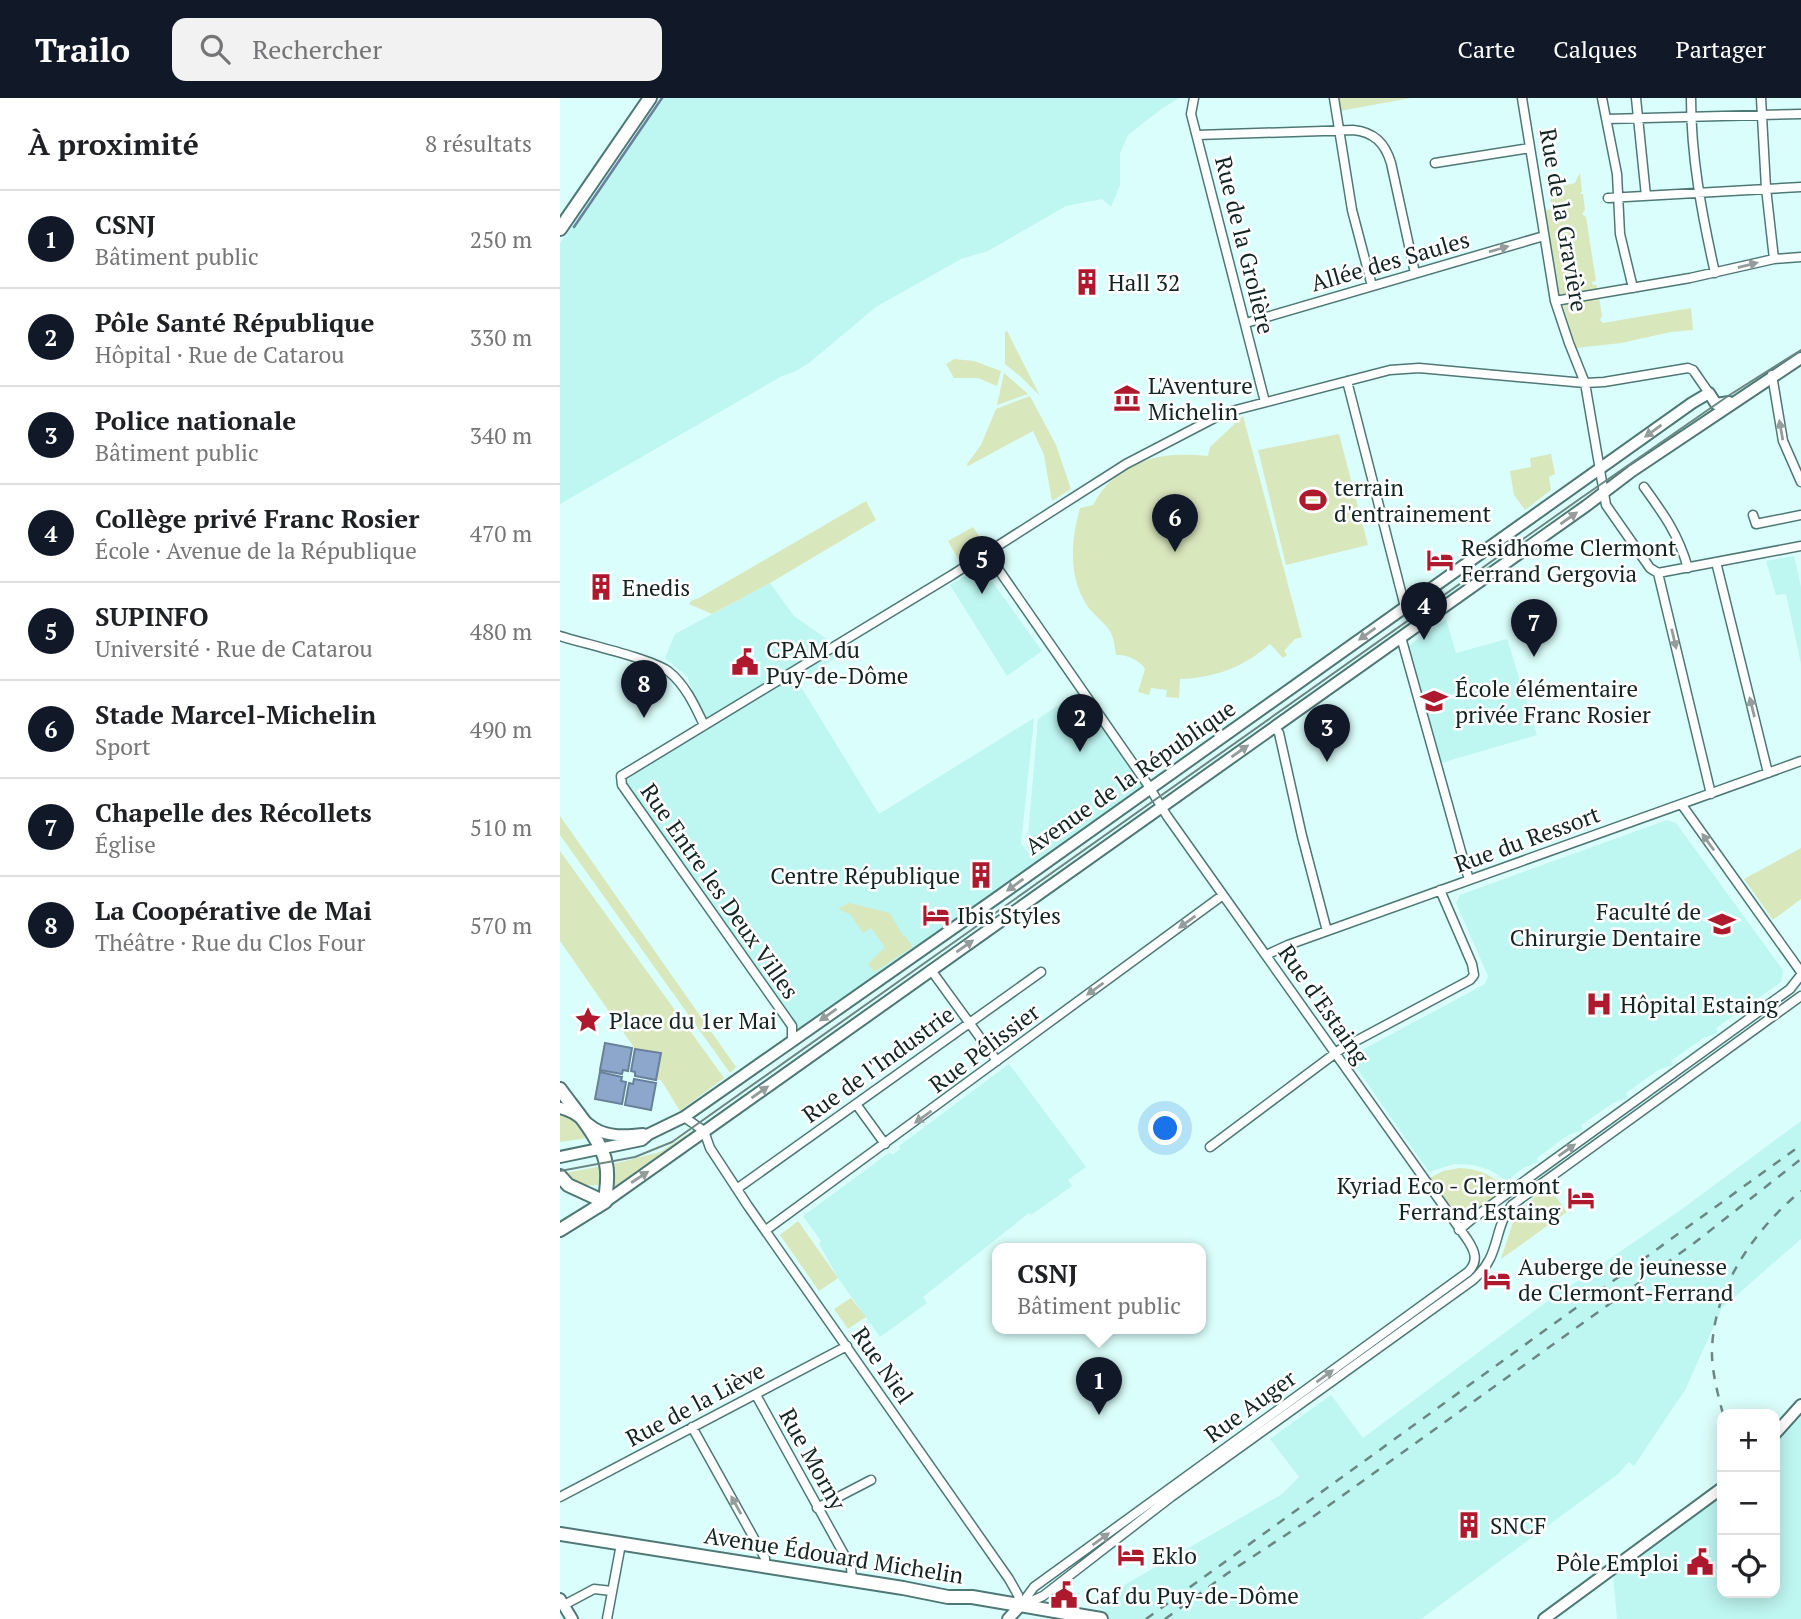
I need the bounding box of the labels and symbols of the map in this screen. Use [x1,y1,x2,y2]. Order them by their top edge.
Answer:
street label: Rue de la Gravière [1533,126,1595,314]
street label: Rue de la Grolière [1208,153,1282,337]
street label: Allée des Saules [1307,224,1473,298]
one-way arrow [1489,243,1511,254]
one-way arrow [1737,259,1759,270]
building icon: Hall 32 [1072,267,1102,297]
place label: Hall 32 [1108,267,1180,298]
place label: L'Aventure Michelin [1148,370,1253,427]
museum icon: L'Aventure Michelin [1112,383,1142,413]
one-way arrow [1775,419,1786,441]
one-way arrow [1644,424,1662,439]
place label: terrain d'entrainement [1334,472,1491,529]
sports icon: terrain d'entrainement [1298,485,1328,515]
pin: 6 [1152,494,1198,552]
one-way arrow [1559,511,1579,524]
place label: Residhome Clermont Ferrand Gergovia [1461,532,1677,589]
pin: 5 [959,536,1005,594]
hotel icon: Residhome Clermont Ferrand Gergovia [1425,545,1455,575]
building icon: Enedis [586,572,616,602]
place label: Enedis [622,572,690,603]
pin: 4 [1401,582,1447,640]
pin: 7 [1511,599,1557,657]
one-way arrow [1358,627,1376,641]
one-way arrow [1669,628,1680,650]
place label: CPAM du Puy-de-Dôme [766,634,908,691]
public building icon: CPAM du Puy-de-Dôme [730,647,760,677]
pin: 8 [621,660,667,718]
place label: École élémentaire privée Franc Rosier [1455,673,1651,730]
school or university icon: École élémentaire privée Franc Rosier [1419,686,1449,716]
street label: Avenue de la République [1018,692,1242,862]
pin: 2 [1057,694,1103,752]
one-way arrow [1746,696,1757,718]
pin: 3 [1304,704,1350,762]
one-way arrow [1231,744,1249,758]
street label: Rue Entre les Deux Villes [634,777,806,1005]
street label: Rue du Ressort [1450,798,1604,880]
one-way arrow [1701,833,1715,851]
place label: Centre République [770,860,960,891]
building icon: Centre République [966,860,996,890]
one-way arrow [1006,877,1024,891]
place label: Faculté de Chirurgie Dentaire [1510,896,1701,953]
hotel icon: Ibis Styles [921,900,951,930]
place label: Ibis Styles [957,900,1061,931]
school or university icon: Faculté de Chirurgie Dentaire [1707,909,1737,939]
one-way arrow [1178,915,1196,929]
street label: Rue d'Estaing [1271,938,1377,1071]
one-way arrow [956,939,974,953]
one-way arrow [1086,982,1104,996]
hospital icon: Hôpital Estaing [1584,989,1614,1019]
place label: Hôpital Estaing [1620,989,1779,1020]
street label: Rue Pélissier [922,996,1046,1100]
street label: Rue de l'Industrie [796,998,960,1130]
place icon: Place du 1er Mai [573,1005,603,1035]
place label: Place du 1er Mai [609,1005,777,1036]
one-way arrow [819,1008,837,1022]
one-way arrow [751,1085,769,1099]
one-way arrow [914,1110,932,1124]
your location [1148,1111,1182,1145]
one-way arrow [1558,1143,1576,1157]
place label: Kyriad Eco - Clermont Ferrand Estaing [1337,1170,1561,1227]
one-way arrow [631,1171,650,1184]
hotel icon: Kyriad Eco - Clermont Ferrand Estaing [1566,1183,1596,1213]
place label: Auberge de jeunesse de Clermont-Ferrand [1518,1251,1734,1308]
hotel icon: Auberge de jeunesse de Clermont-Ferrand [1482,1264,1512,1294]
street label: Rue Niel [845,1320,921,1410]
street label: Rue de la Liève [620,1354,770,1454]
pin: 1 [1076,1357,1122,1415]
street label: Rue Auger [1198,1362,1302,1450]
one-way arrow [1315,1368,1333,1383]
street label: Rue Morny [772,1403,854,1516]
one-way arrow [730,1496,742,1515]
building icon: SNCF [1454,1510,1484,1540]
place label: SNCF [1490,1510,1547,1541]
street label: Avenue Édouard Michelin [702,1519,966,1591]
one-way arrow [1092,1532,1110,1546]
hotel icon: Eklo [1116,1540,1146,1570]
place label: Eklo [1152,1540,1197,1571]
place label: Pôle Emploi [1556,1547,1679,1578]
public building icon: Pôle Emploi [1685,1547,1715,1577]
public building icon: Caf du Puy-de-Dôme [1049,1580,1079,1610]
place label: Caf du Puy-de-Dôme [1085,1580,1299,1611]

